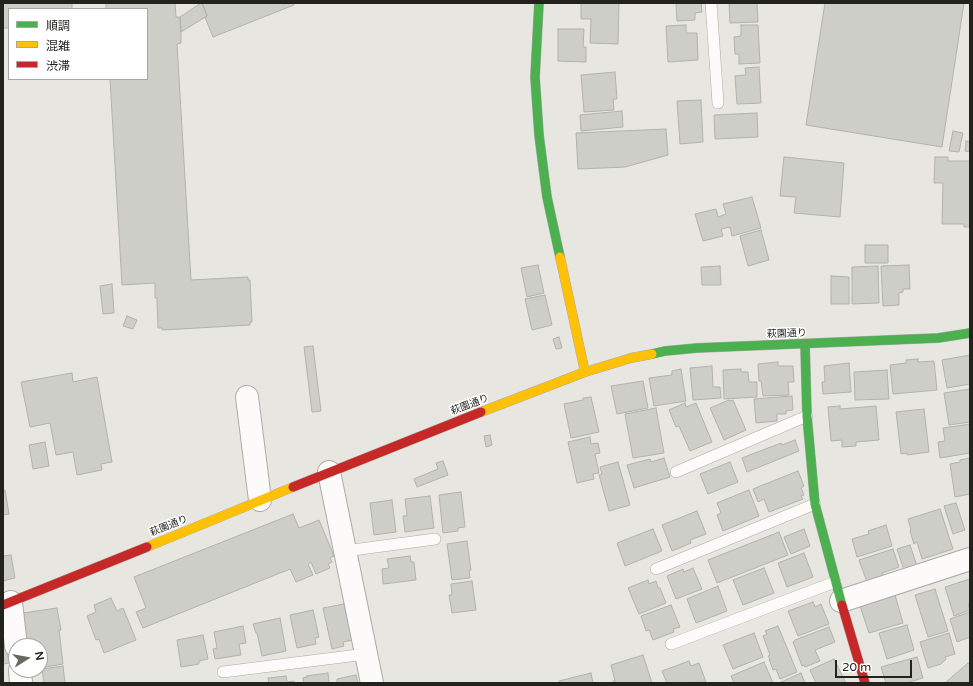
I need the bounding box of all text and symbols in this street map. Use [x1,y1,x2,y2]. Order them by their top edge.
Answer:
legend [8,8,148,80]
text: 順調 [46,19,70,33]
text: 混雑 [46,39,70,53]
text: 渋滞 [46,59,70,73]
street label: 萩園通り [767,327,807,341]
street label: 萩園通り [449,392,491,418]
street label: 萩園通り [148,513,190,539]
north arrow [8,638,48,678]
text: N [32,650,47,661]
scale bar [837,652,914,678]
text: 20 m [842,660,871,674]

